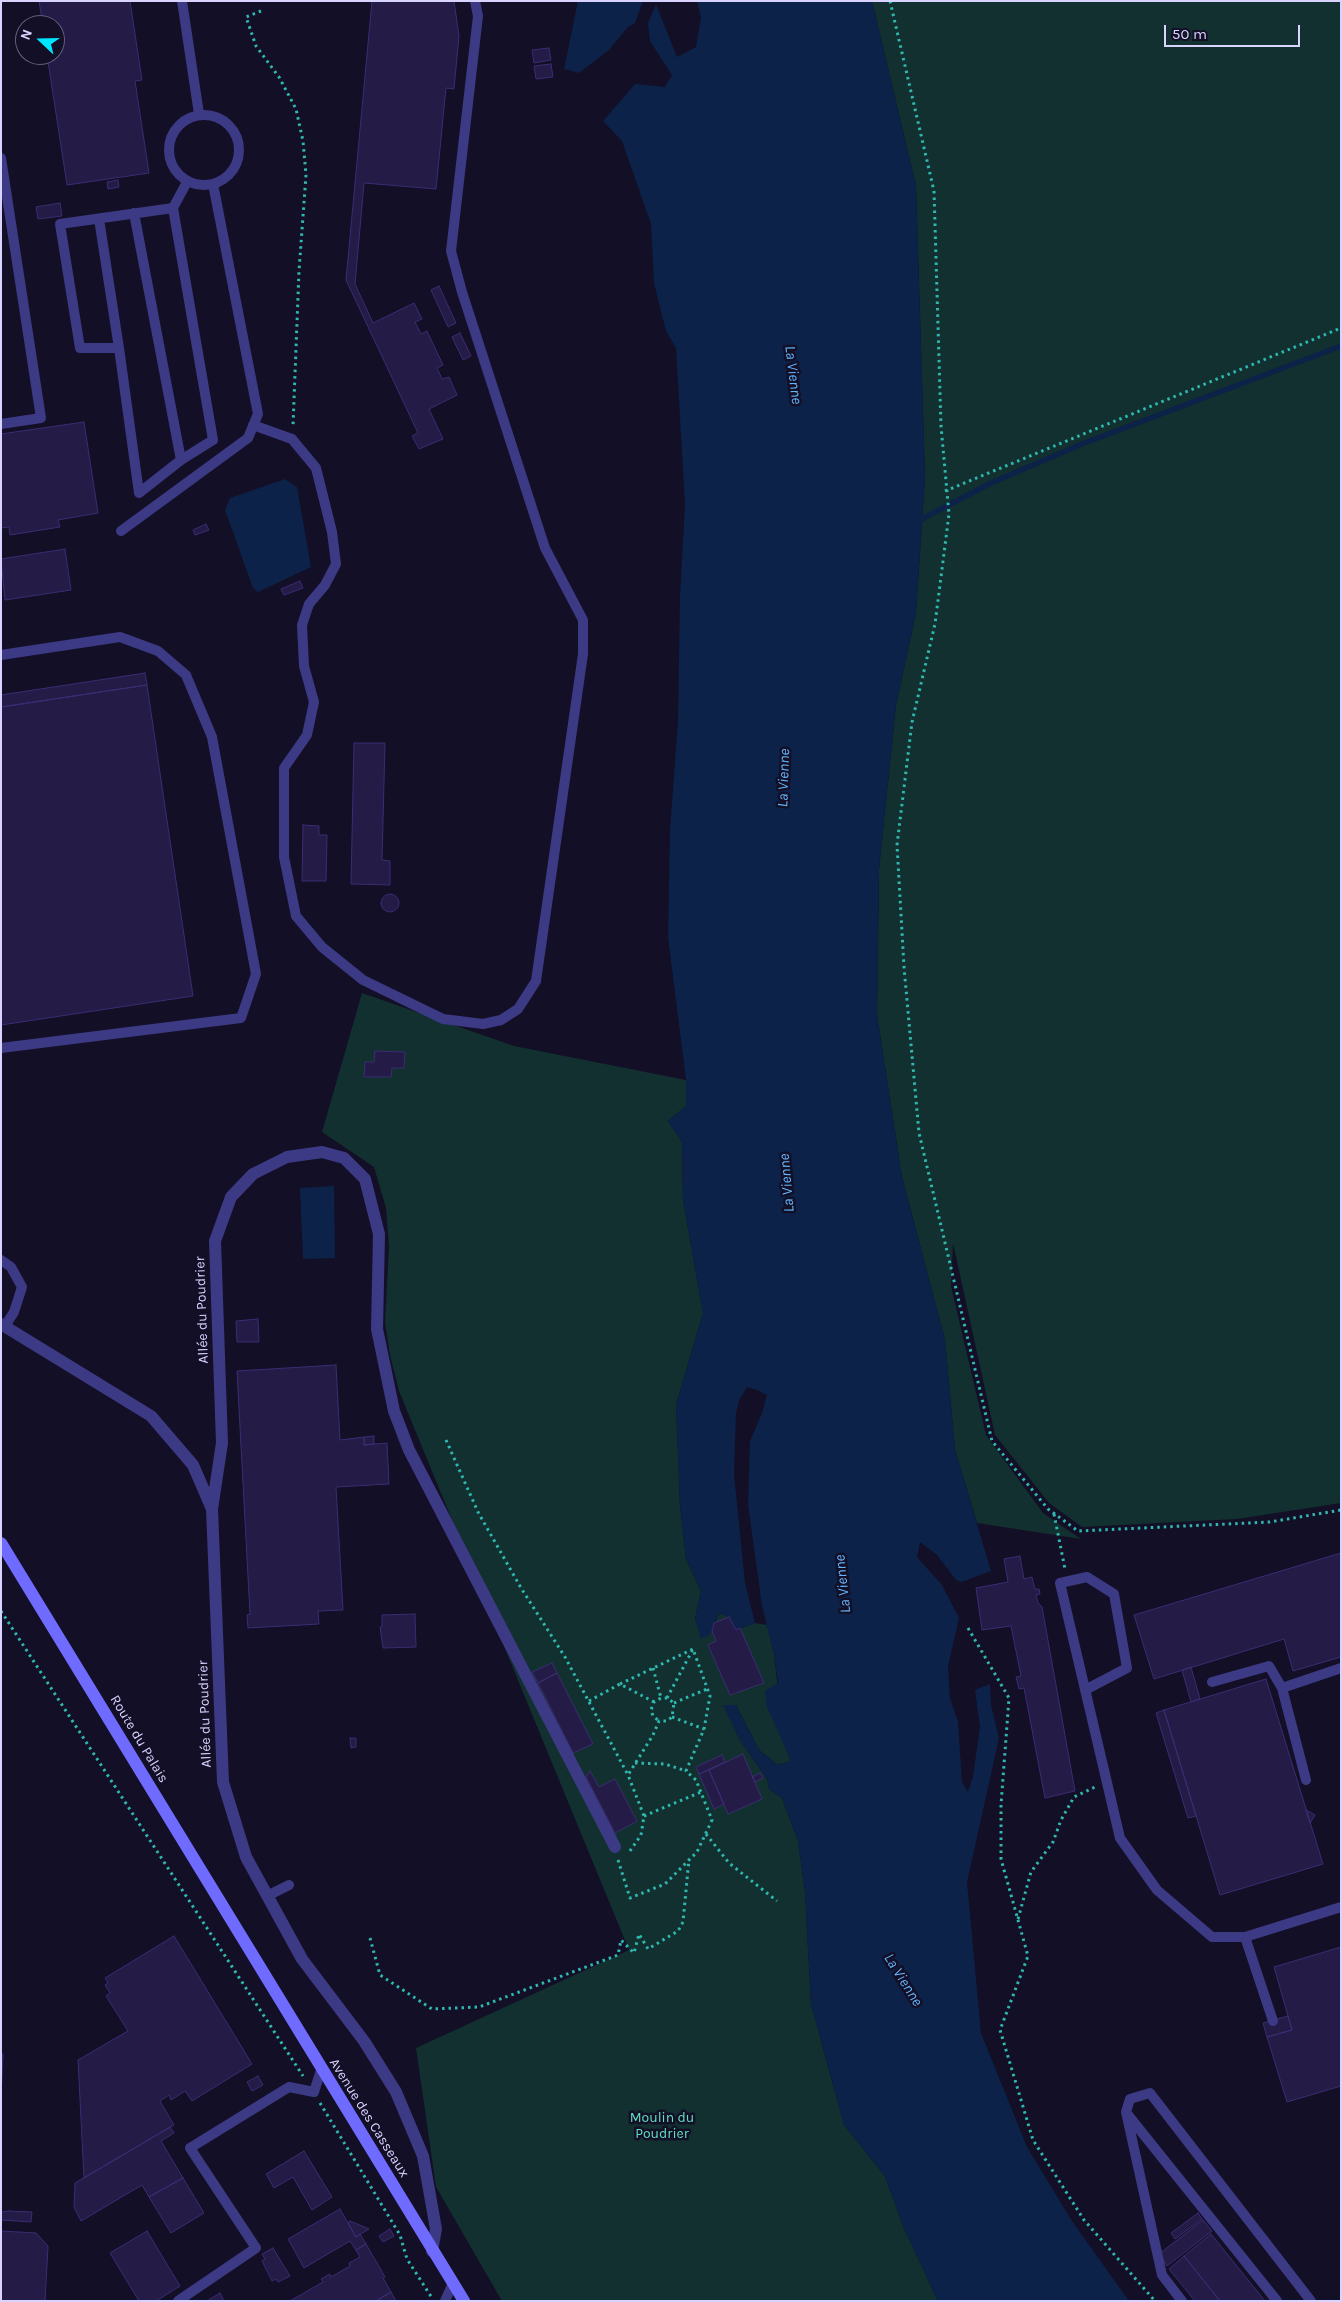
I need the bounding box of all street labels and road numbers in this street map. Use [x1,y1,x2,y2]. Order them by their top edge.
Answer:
street label: Allée du Poudrier [192,1256,212,1364]
street label: Allée du Poudrier [195,1660,215,1768]
street label: Route du Palais [106,1692,172,1786]
street label: Avenue des Casseaux [326,2055,412,2181]

